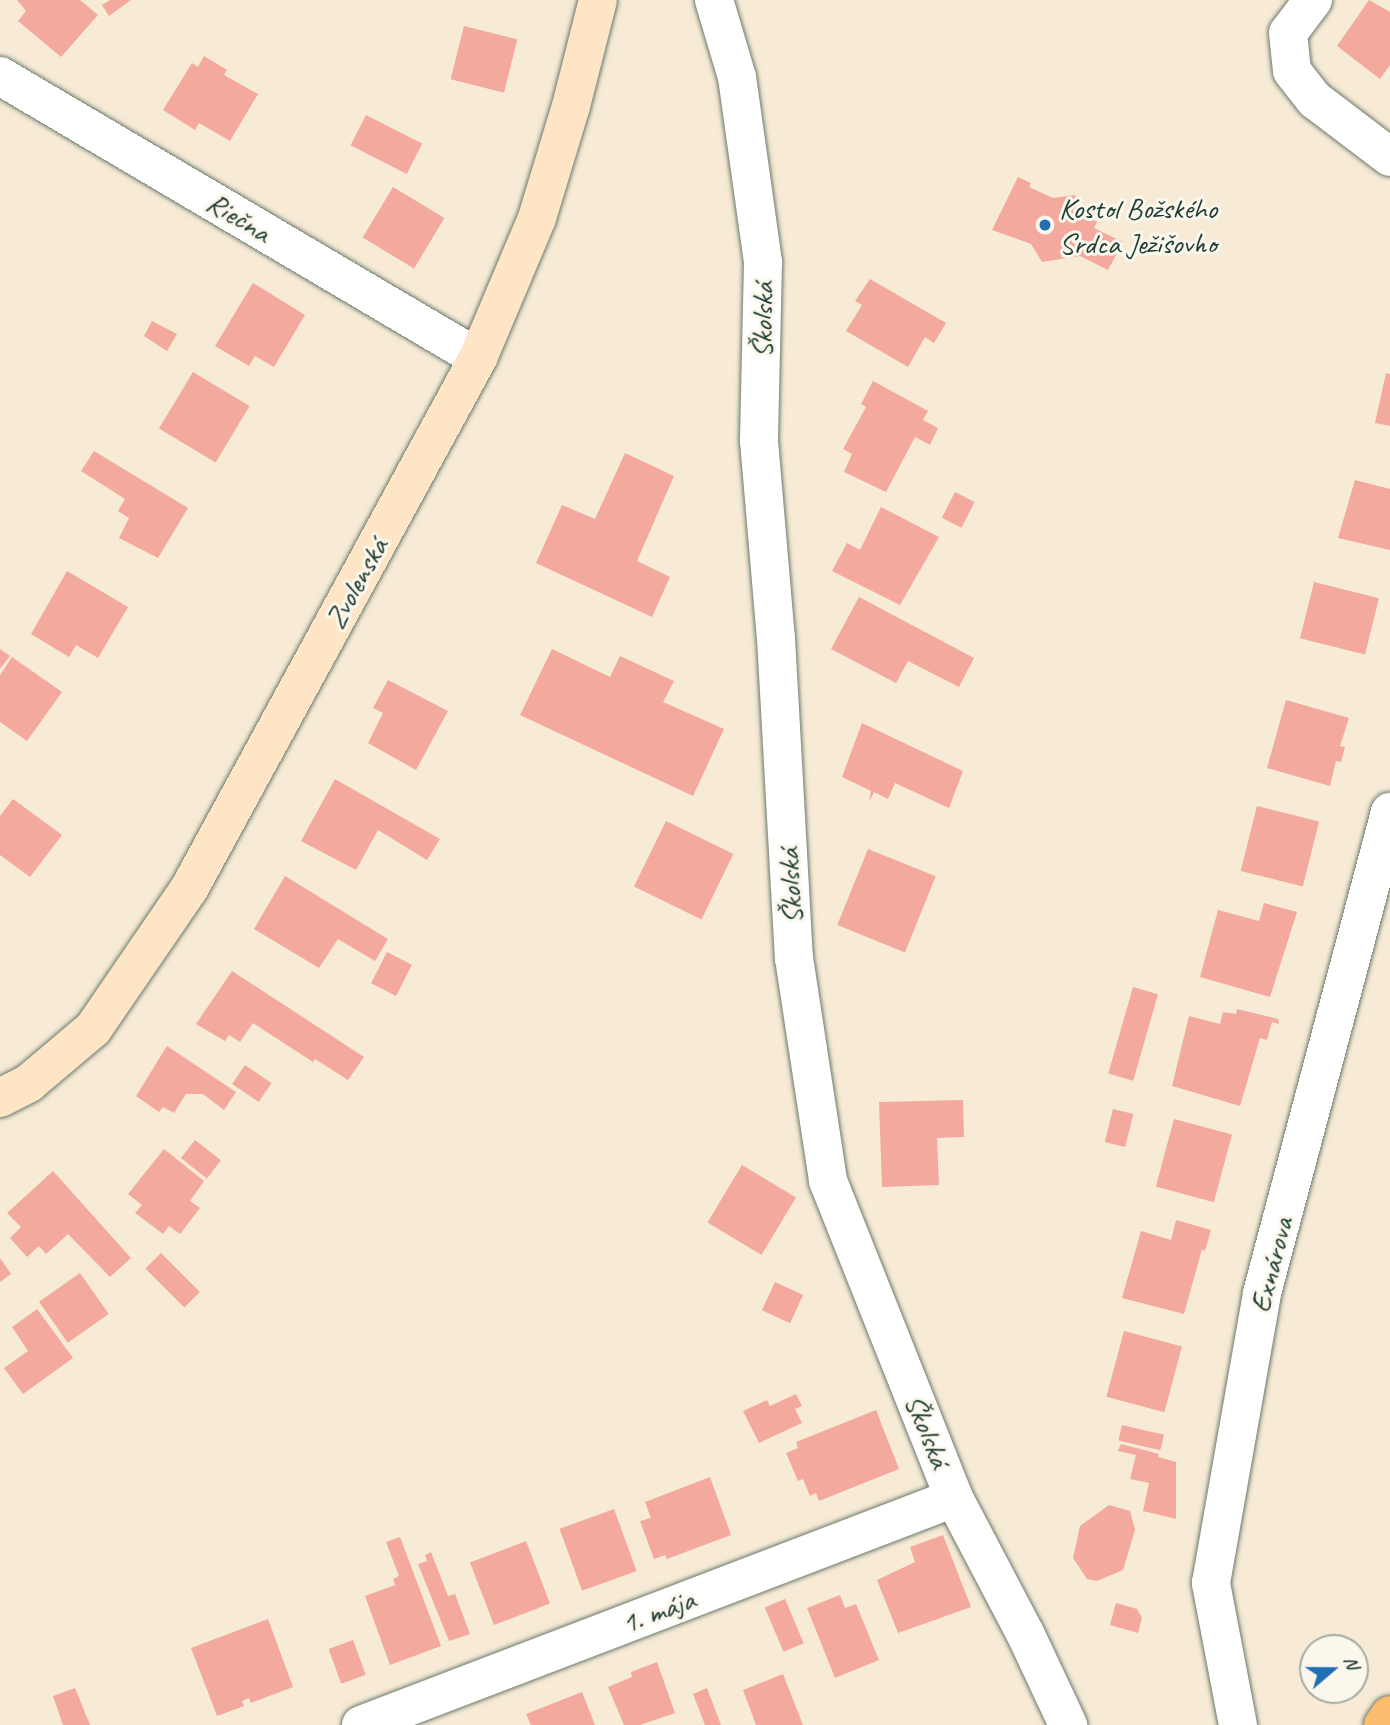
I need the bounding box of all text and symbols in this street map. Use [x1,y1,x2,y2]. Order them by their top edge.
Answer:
street label: Riečna [200,184,278,250]
place label: Kostol Božského Srdca Ježišovho [1059,190,1217,260]
marker: Kostol Božského Srdca Ježišovho [1037,217,1053,233]
street label: Školská [743,282,781,358]
street label: Zvolenská [316,531,396,635]
street label: Školská [770,847,810,925]
street label: Exnárova [1242,1214,1300,1316]
street label: Školská [897,1389,959,1473]
street label: 1. mája [616,1581,700,1641]
north arrow [1299,1634,1369,1704]
text: N [1339,1653,1365,1672]

